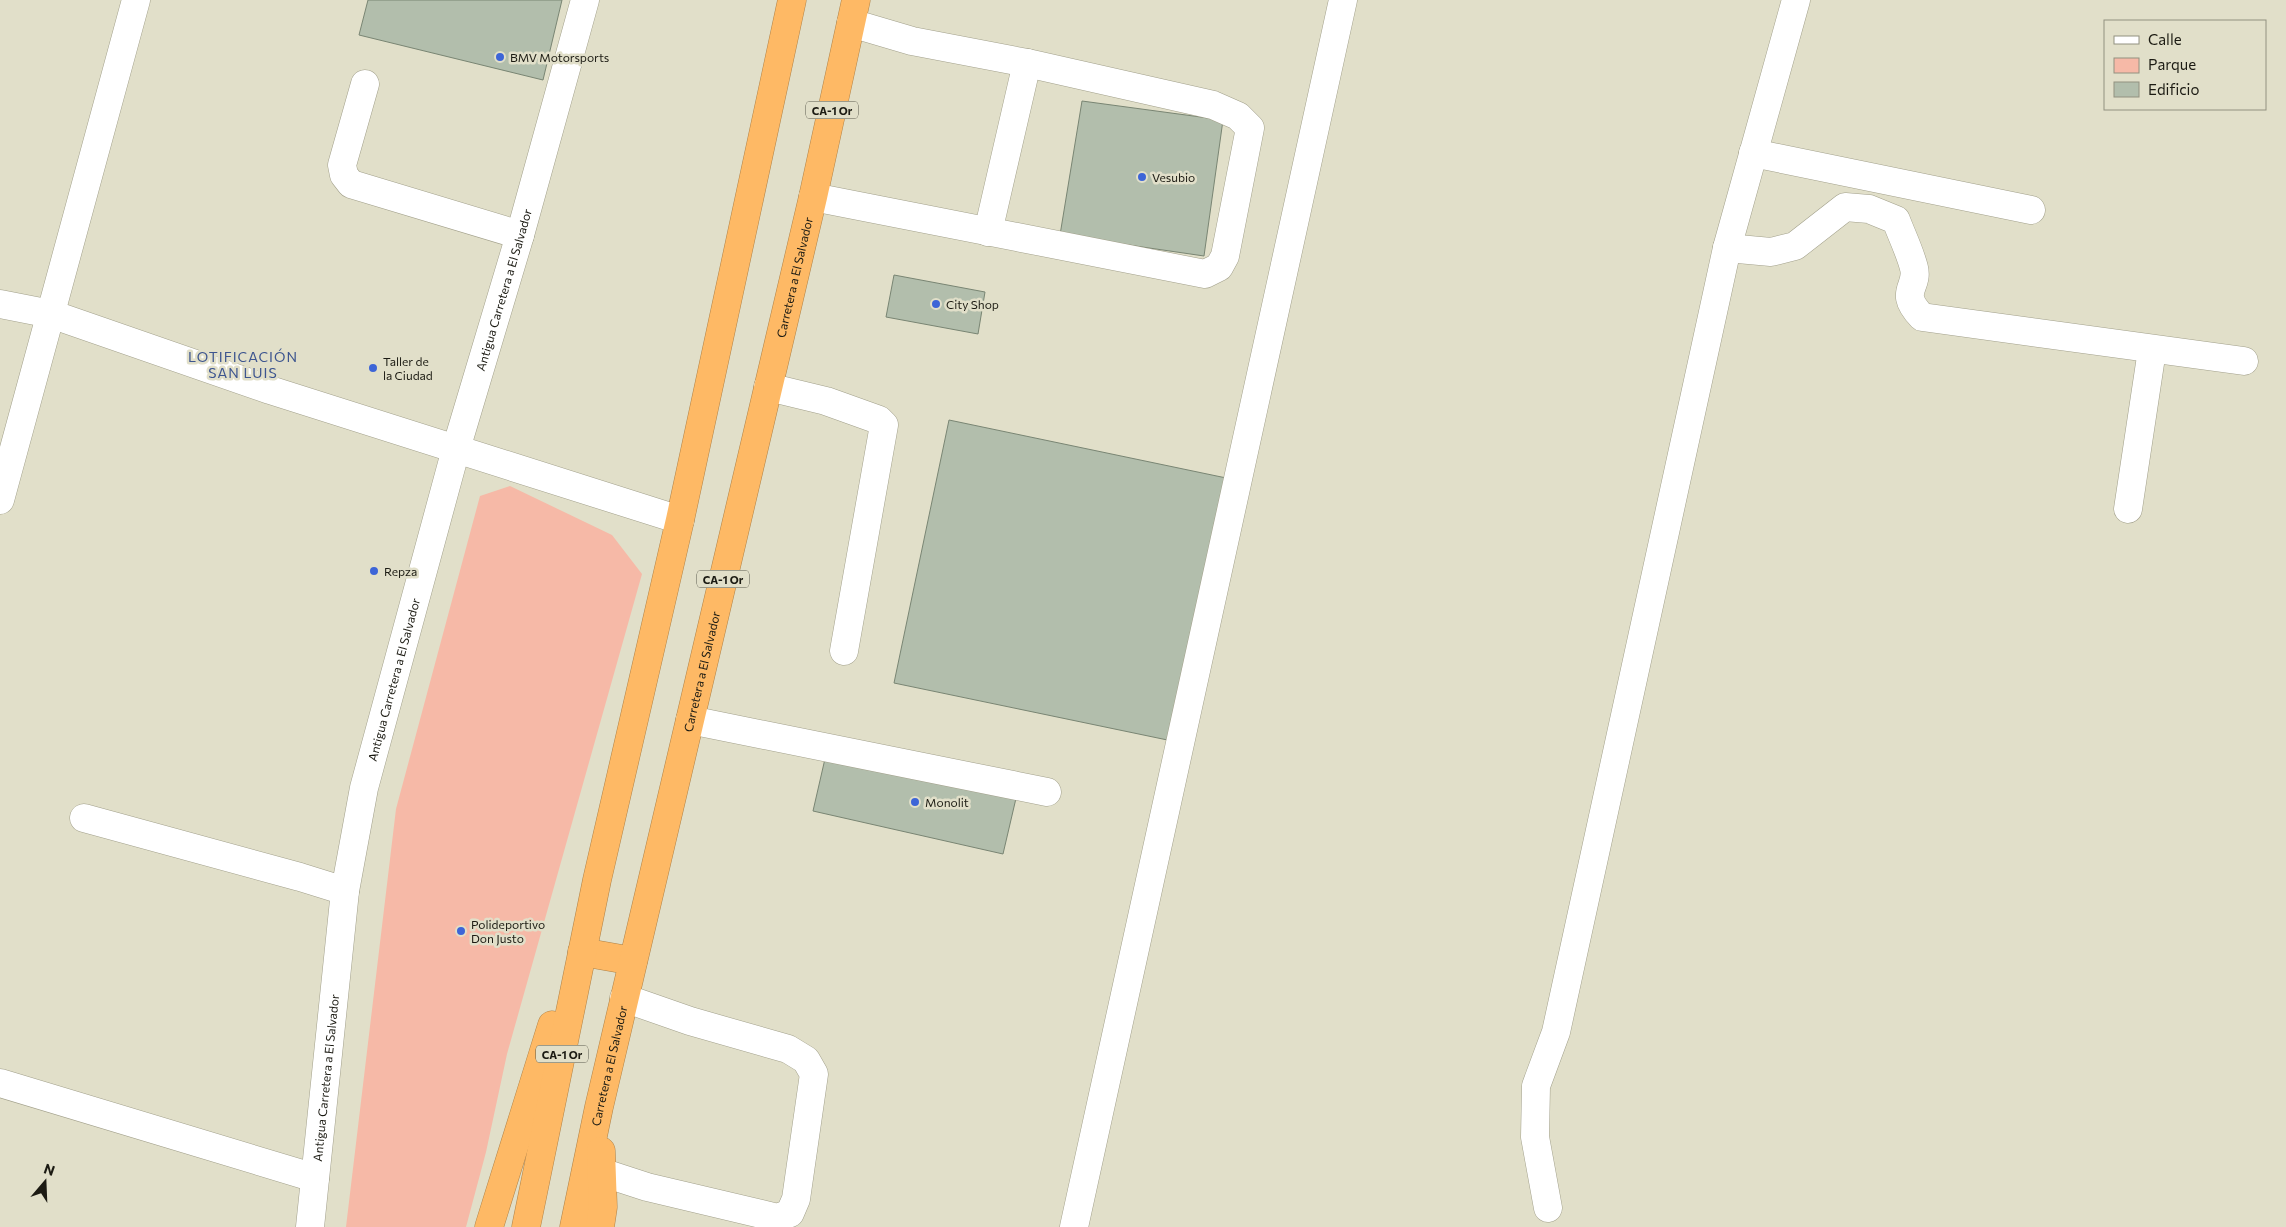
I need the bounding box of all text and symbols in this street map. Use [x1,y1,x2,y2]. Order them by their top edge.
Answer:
legend [2104,20,2266,110]
text: Calle [2148,30,2182,48]
place label: BMV Motorsports [510,50,609,64]
marker: BMV Motorsports [494,51,506,63]
text: Parque [2148,55,2196,73]
text: Edificio [2148,80,2199,98]
road number: CA-1 Or [806,102,858,118]
place label: Vesubio [1152,170,1195,184]
marker: Vesubio [1136,171,1148,183]
street label: Antigua Carretera a El Salvador [473,207,534,372]
street label: Carretera a El Salvador [773,215,815,339]
place label: City Shop [946,297,999,311]
marker: City Shop [930,298,942,310]
district label: LOTIFICACIÓN SAN LUIS [188,348,298,381]
place label: Taller de la Ciudad [383,354,433,382]
marker: Taller de la Ciudad [367,362,379,374]
place label: Repza [384,564,417,578]
marker: Repza [368,565,380,577]
road number: CA-1 Or [697,570,749,588]
street label: Antigua Carretera a El Salvador [365,596,422,763]
street label: Carretera a El Salvador [680,610,722,733]
place label: Monolit [925,795,969,809]
marker: Monolit [909,796,921,808]
place label: Polideportivo Don Justo [471,917,545,946]
marker: Polideportivo Don Justo [455,925,467,937]
street label: Antigua Carretera a El Salvador [310,993,341,1162]
street label: Carretera a El Salvador [588,1004,630,1127]
road number: CA-1 Or [536,1046,588,1062]
north arrow [20,1157,70,1207]
text: N [42,1159,57,1179]

